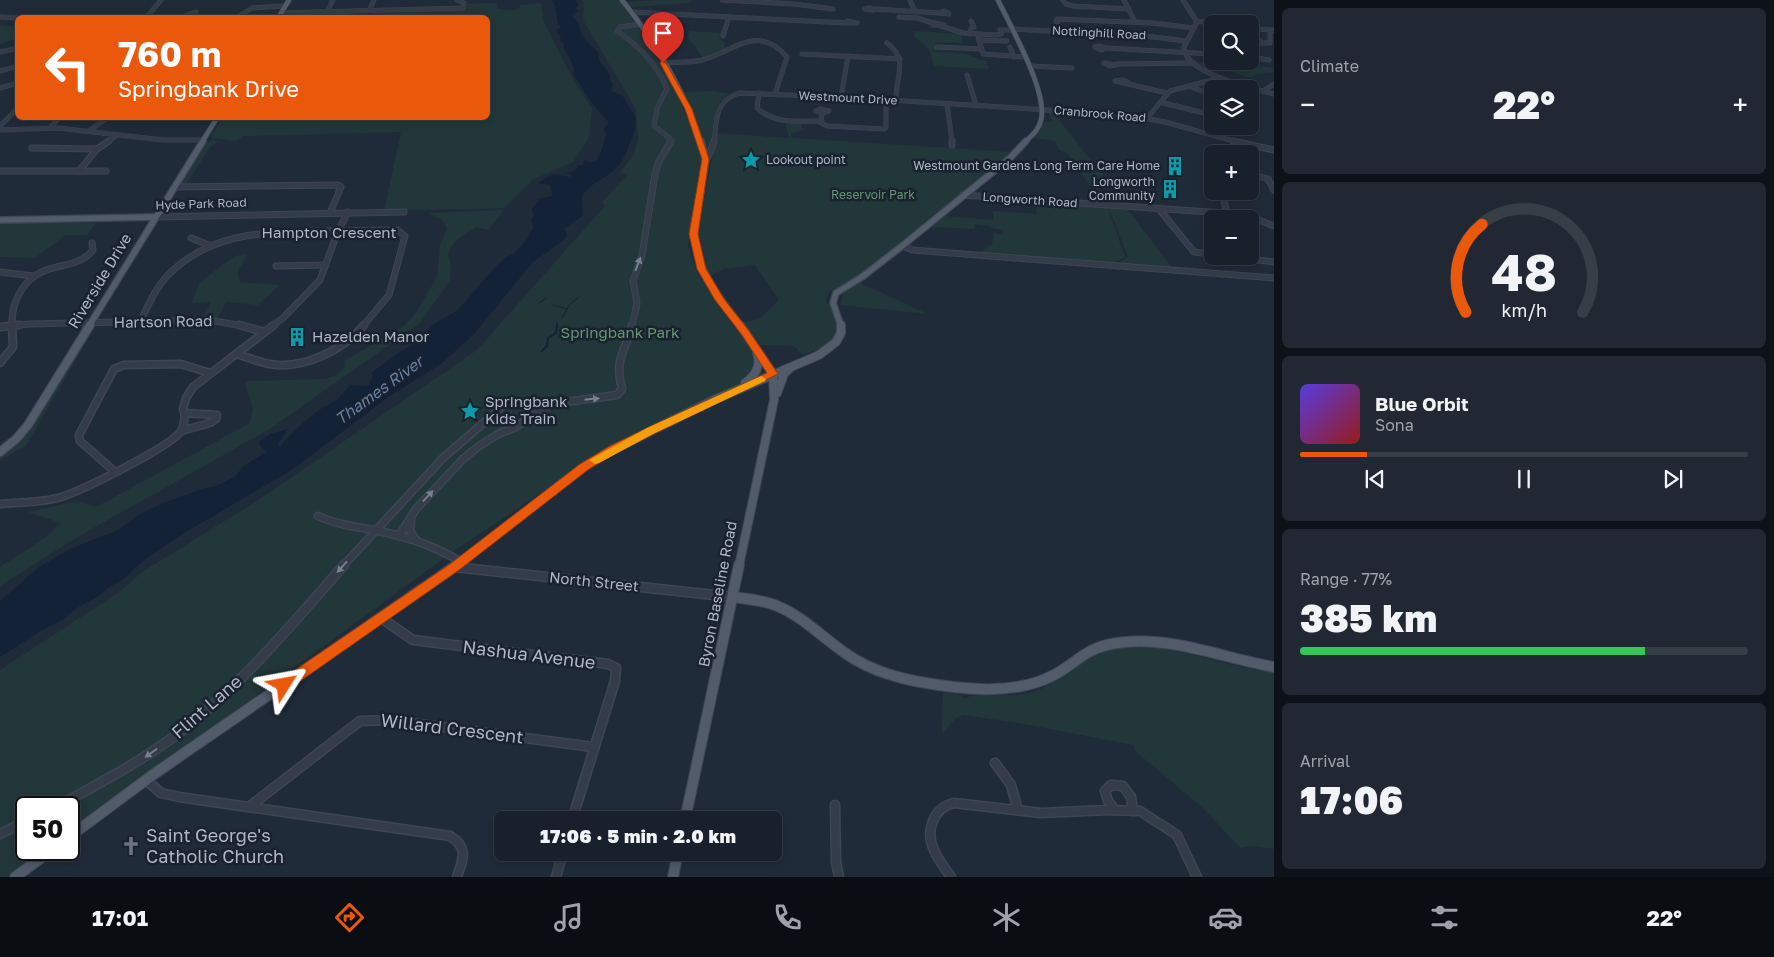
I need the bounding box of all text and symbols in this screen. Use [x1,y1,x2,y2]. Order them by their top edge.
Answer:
pin [642,12,684,63]
map controls [1204,15,1259,265]
button: search [1204,15,1259,70]
icon: arrive [649,19,677,47]
street label: Nottinghill Road [1051,23,1147,42]
text: 760 m [118,33,221,75]
icon: left [35,35,100,100]
text: Climate [1300,56,1359,76]
text: Springbank Drive [118,75,299,102]
button: layers [1204,80,1259,135]
text: 22° [1493,82,1555,127]
street label: Westmount Drive [798,87,898,108]
text: − [1300,88,1315,121]
text: + [1733,88,1748,121]
street label: Cranbrook Road [1053,102,1147,125]
button: + [1204,145,1259,200]
place icon: Lookout point [740,149,762,171]
place label: Lookout point [766,152,846,167]
building icon: Westmount Gardens Long Term Care Home [1164,155,1186,177]
place label: Westmount Gardens Long Term Care Home [913,158,1160,173]
place label: Longworth Community [1089,174,1155,203]
building icon: Longworth Community [1159,178,1181,200]
park label: Reservoir Park [831,187,915,202]
street label: Longworth Road [982,189,1078,210]
street label: Hyde Park Road [155,194,247,213]
button: − [1204,210,1259,265]
street label: Hampton Crescent [262,223,396,241]
street label: Riverside Drive [64,229,135,331]
text: 48 [1491,240,1557,302]
one-way arrow [635,257,643,271]
text: km/h [1501,299,1547,321]
street label: Hartson Road [113,311,212,331]
park label: Springbank Park [561,323,680,341]
building icon: Hazelden Manor [286,326,308,348]
place label: Hazelden Manor [312,327,429,345]
water label: Thames River [331,350,429,429]
place label: Springbank Kids Train [485,392,568,427]
text: Blue Orbit [1375,392,1469,415]
one-way arrow [585,395,601,403]
place icon: Springbank Kids Train [459,400,481,422]
text: Sona [1375,415,1414,435]
icon: previous [1361,465,1389,493]
icon: pause [1510,465,1538,493]
icon: next [1659,465,1687,493]
one-way arrow [422,491,434,503]
street label: Byron Baseline Road [694,519,740,668]
one-way arrow [337,561,348,574]
street label: North Street [548,567,640,595]
text: Range · 77% [1300,569,1392,589]
text: 385 km [1300,595,1437,640]
street label: Nashua Avenue [461,635,597,673]
position arrow [257,658,309,710]
street label: Flint Lane [167,670,246,743]
street label: Willard Crescent [380,708,525,748]
one-way arrow [144,748,158,758]
text: Arrival [1300,751,1350,771]
text: 17:06 [1300,777,1403,822]
speed limit sign: 50 [15,796,80,861]
place label: Saint George's Catholic Church [146,824,284,867]
text: 17:06 · 5 min · 2.0 km [540,824,736,847]
church icon: Saint George's Catholic Church [120,835,142,857]
icon: directions [332,900,367,935]
icon: music [551,900,586,935]
icon: phone [770,900,805,935]
icon: climate [989,900,1024,935]
icon: car [1208,900,1243,935]
icon: filters [1427,900,1462,935]
text: 17:01 [92,904,148,931]
text: 22° [1646,904,1682,931]

